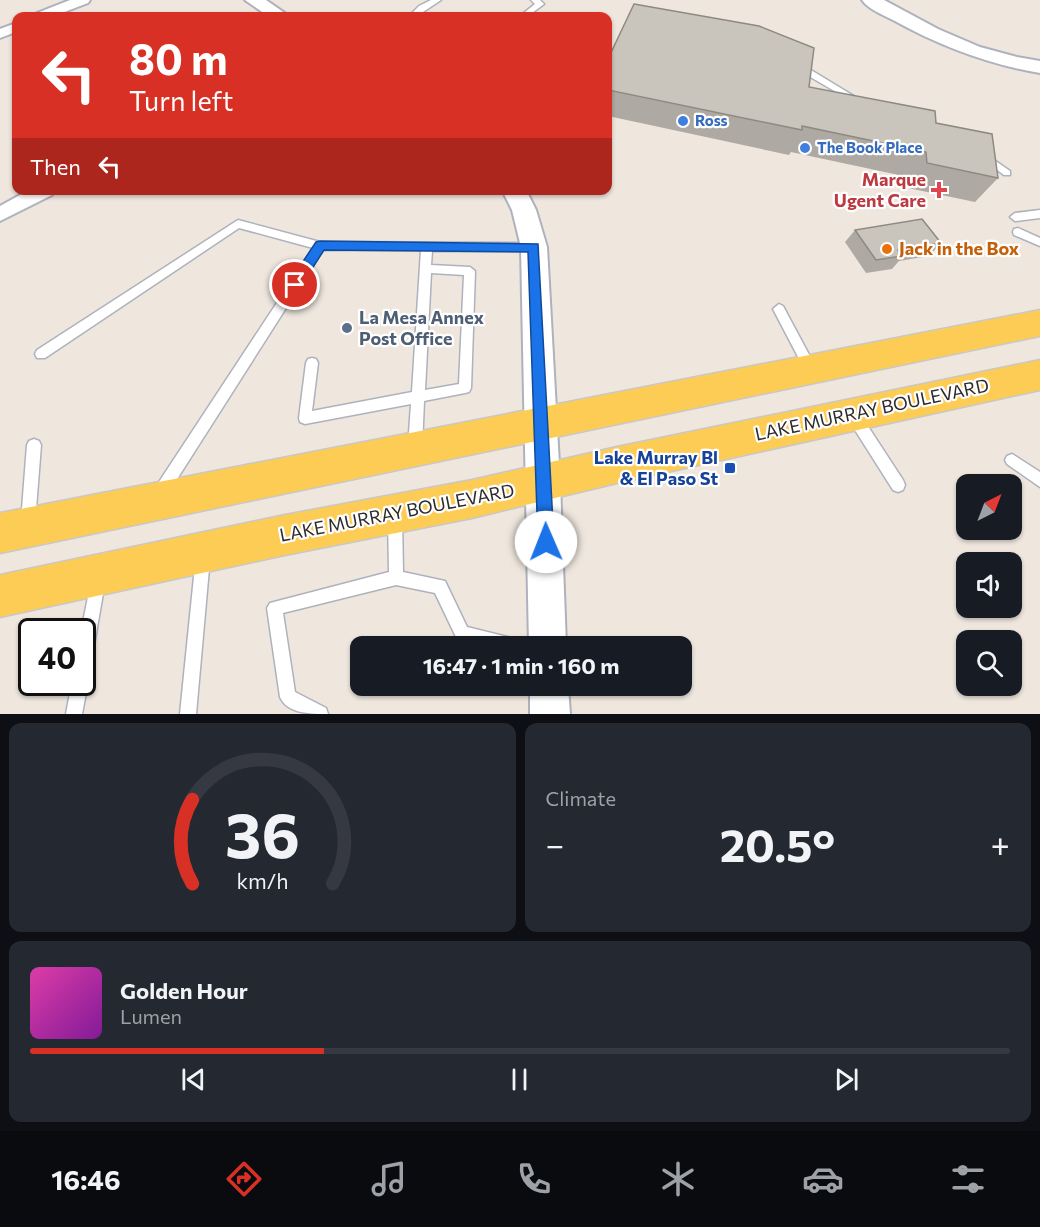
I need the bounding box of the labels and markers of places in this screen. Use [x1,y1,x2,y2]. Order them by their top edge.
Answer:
place label: Ross [695,111,728,129]
marker: Ross [676,114,690,128]
place label: The Book Place [817,138,922,156]
marker: The Book Place [798,141,812,155]
place label: Marque Ugent Care [834,168,926,211]
marker: Marque Ugent Care [930,181,948,199]
place label: Jack in the Box [899,237,1019,259]
marker: Jack in the Box [880,242,894,256]
pin [269,259,320,310]
place label: La Mesa Annex Post Office [359,306,484,349]
marker: La Mesa Annex Post Office [340,321,354,335]
place label: Lake Murray Bl & El Paso St [594,446,718,489]
marker: Lake Murray Bl & El Paso St [723,461,737,475]

